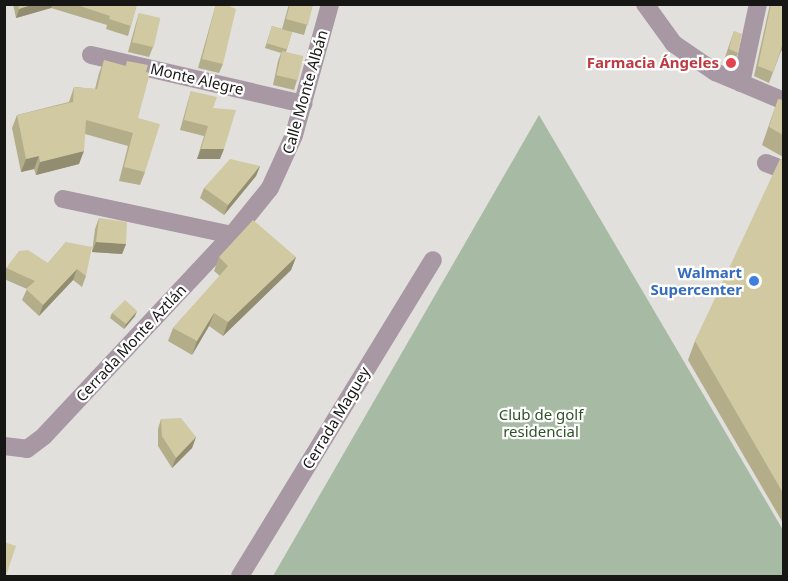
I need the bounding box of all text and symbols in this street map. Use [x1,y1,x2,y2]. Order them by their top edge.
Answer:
street label: Calle Monte Albán [279,28,331,156]
place label: Farmacia Ángeles [587,54,719,72]
marker: Farmacia Ángeles [724,56,738,70]
street label: Monte Alegre [149,60,245,98]
place label: Walmart Supercenter [651,263,742,298]
marker: Walmart Supercenter [747,274,761,288]
street label: Cerrada Monte Aztlán [72,281,190,405]
street label: Cerrada Maguey [298,364,374,472]
park label: Club de golf residencial [499,405,583,440]

